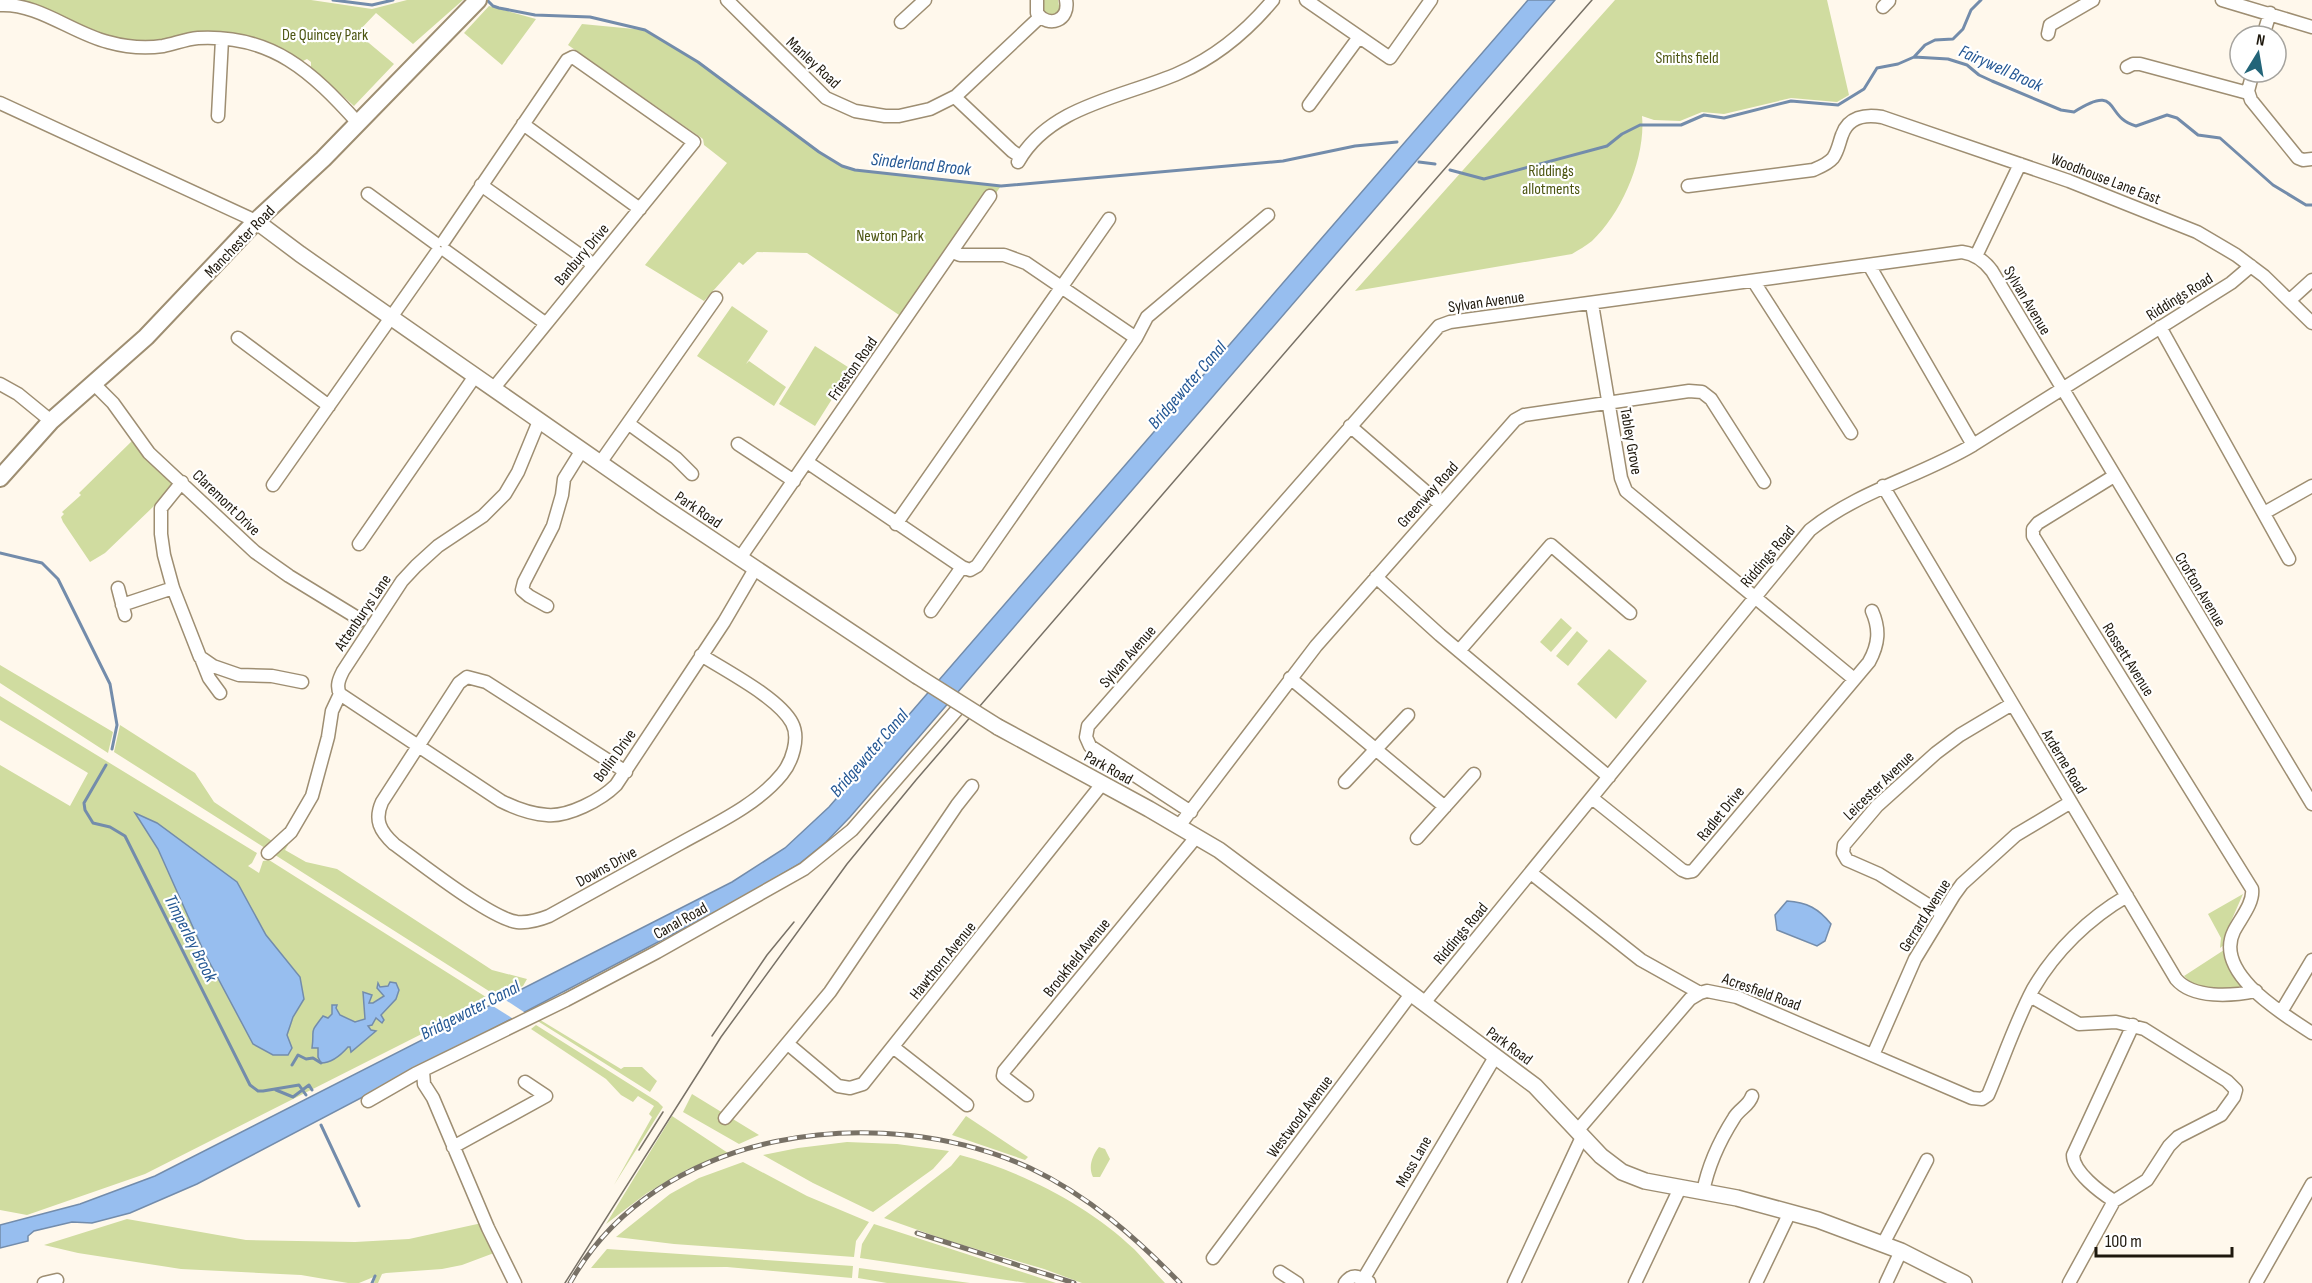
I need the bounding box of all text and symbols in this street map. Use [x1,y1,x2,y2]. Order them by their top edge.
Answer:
north arrow [2228,24,2288,84]
park label: De Quincey Park [282,26,368,45]
text: N [2255,31,2267,51]
street label: Manley Road [782,33,844,93]
water label: Fairywell Brook [1956,41,2047,97]
park label: Smiths field [1655,49,1719,68]
water label: Sinderland Brook [870,149,973,180]
street label: Woodhouse Lane East [2048,150,2163,209]
park label: Riddings allotments [1522,162,1580,199]
street label: Manchester Road [201,202,279,282]
street label: Banbury Drive [551,220,613,290]
park label: Newton Park [856,227,924,246]
street label: Sylvan Avenue [1999,263,2055,338]
street label: Riddings Road [2143,269,2217,325]
street label: Sylvan Avenue [1447,288,1525,317]
street label: Frieston Road [824,333,882,404]
water label: Bridgewater Canal [1144,337,1231,433]
street label: Tabley Grove [1615,406,1646,476]
street label: Greenway Road [1394,458,1463,532]
street label: Claremont Drive [188,466,264,540]
street label: Park Road [671,488,725,533]
street label: Riddings Road [1737,522,1799,592]
street label: Crofton Avenue [2170,549,2229,630]
street label: Attenburys Lane [330,571,396,655]
street label: Rossett Avenue [2098,620,2158,700]
street label: Sylvan Avenue [1096,622,1160,692]
water label: Bridgewater Canal [826,705,913,801]
street label: Arderne Road [2037,725,2090,797]
street label: Bollin Drive [590,726,641,786]
street label: Park Road [1081,747,1136,789]
street label: Leicester Avenue [1840,748,1918,825]
street label: Radlet Drive [1693,783,1749,845]
street label: Downs Drive [573,843,640,892]
street label: Gerrard Avenue [1895,876,1955,956]
water label: Timperley Brook [160,891,222,986]
street label: Canal Road [650,899,711,944]
street label: Riddings Road [1430,899,1492,969]
street label: Brookfield Avenue [1040,915,1115,1001]
street label: Hawthorn Avenue [906,918,980,1004]
street label: Acresfield Road [1719,969,1803,1015]
water label: Bridgewater Canal [417,976,524,1045]
street label: Park Road [1482,1023,1536,1069]
street label: Westwood Avenue [1263,1072,1337,1162]
street label: Moss Lane [1392,1133,1436,1190]
scale bar [2096,1220,2232,1258]
text: 100 m [2105,1231,2142,1252]

